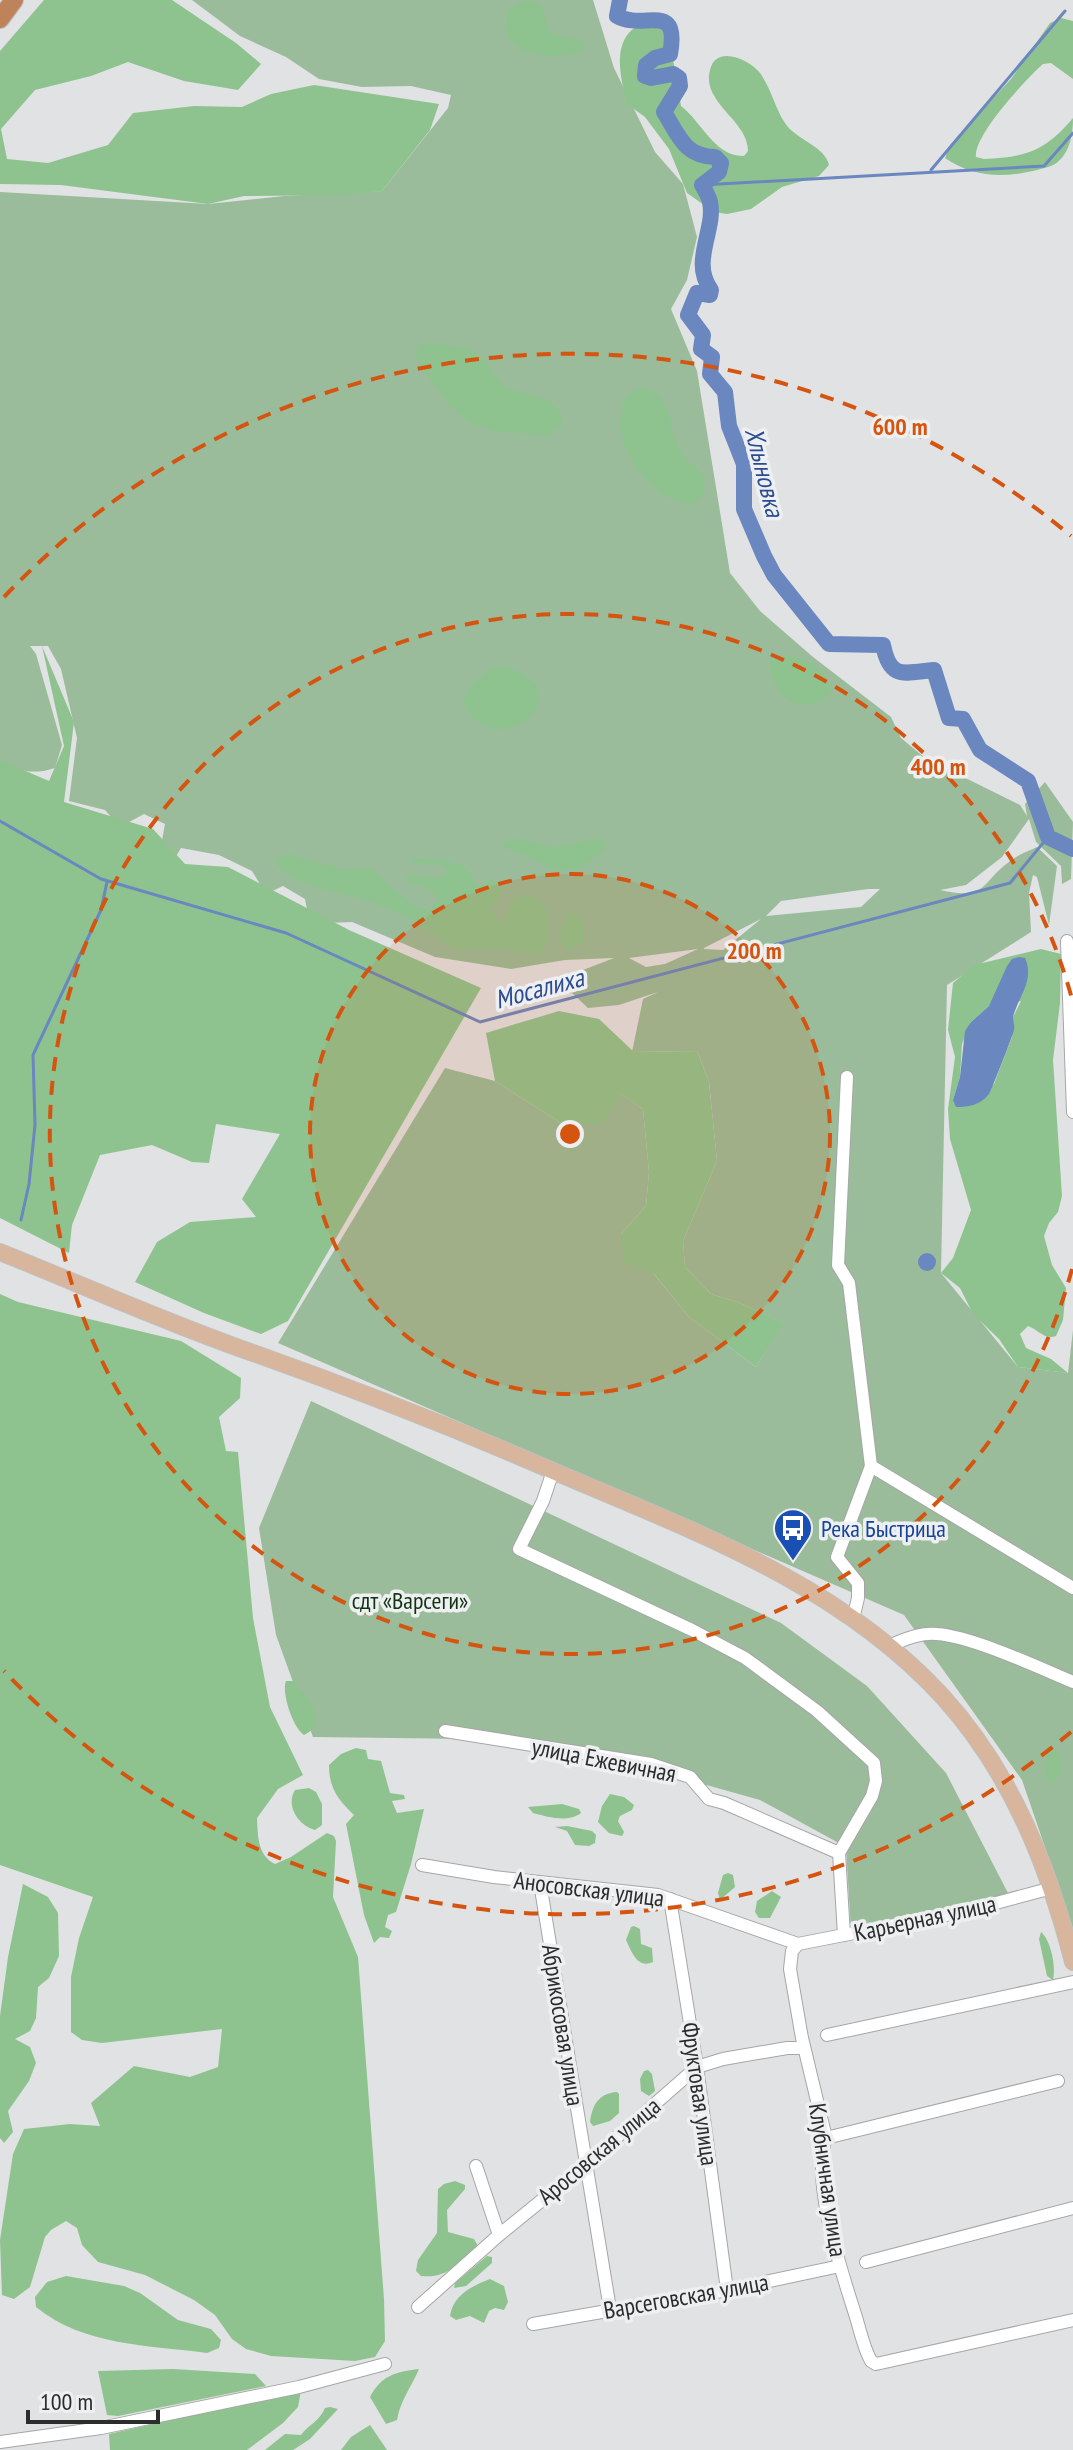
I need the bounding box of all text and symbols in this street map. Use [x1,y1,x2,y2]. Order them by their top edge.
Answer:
text: 600 m [872,411,928,442]
water label: Хлыновка [738,424,792,521]
text: 400 m [910,751,966,782]
text: 200 m [726,935,782,966]
water label: Мосалиха [491,960,589,1016]
centre of rings [556,1120,584,1148]
bus stop icon: Река Быстрица [772,1507,814,1562]
place label: Река Быстрица [821,1513,946,1544]
park label: сдт «Варсеги» [352,1585,468,1616]
street label: улица Ежевичная [529,1731,679,1789]
street label: Аносовская улица [512,1864,666,1914]
street label: Карьерная улица [851,1888,999,1948]
street label: Абрикосовая улица [535,1942,591,2108]
street label: Фруктовая улица [675,2020,725,2168]
street label: Аросовская улица [531,2091,667,2211]
street label: Клубничная улица [802,2101,854,2259]
street label: Варсеговская улица [601,2266,771,2326]
scale bar [28,2374,158,2424]
text: 100 m [40,2386,93,2417]

